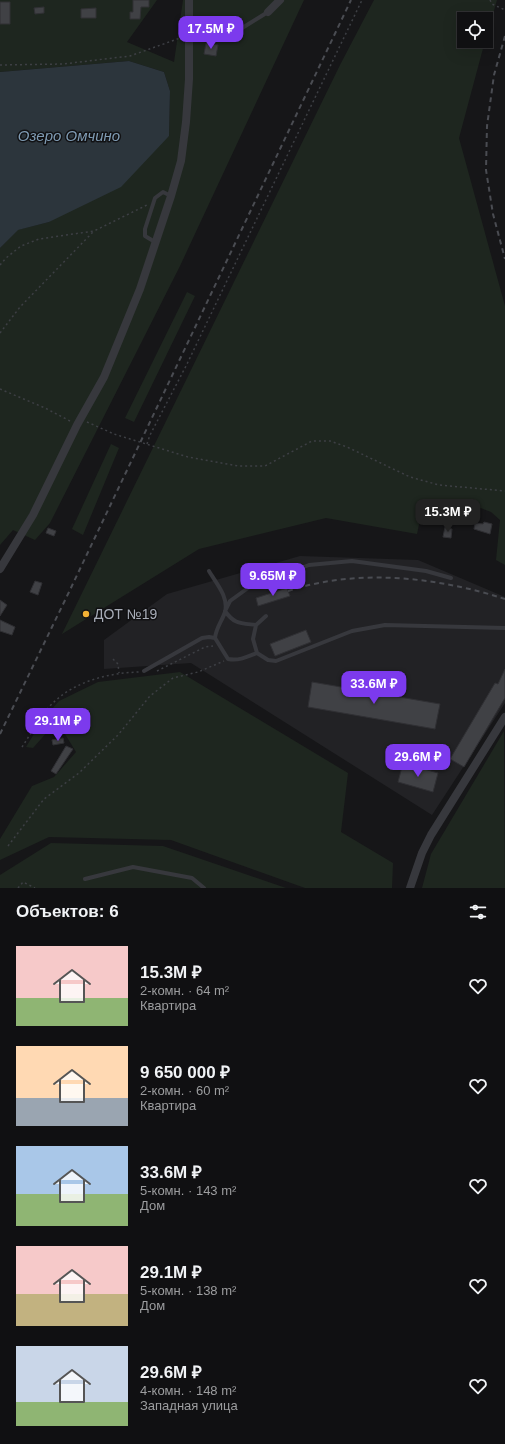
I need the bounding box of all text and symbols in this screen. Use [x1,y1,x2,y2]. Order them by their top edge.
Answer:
map controls [457,12,493,48]
button: locate [457,12,493,48]
pin: 17.5M ₽ [174,16,248,50]
text: 17.5M ₽ [187,21,235,36]
water label: Озеро Омчино [18,127,120,144]
pin: 15.3M ₽ [411,499,485,533]
text: 15.3M ₽ [424,504,472,519]
pin: 9.65M ₽ [236,563,310,597]
text: 9.65M ₽ [249,568,297,583]
place label: ДОТ №19 [94,606,158,622]
marker: ДОТ №19 [81,609,91,619]
pin: 33.6M ₽ [337,671,411,705]
text: 33.6M ₽ [350,676,398,691]
pin: 29.1M ₽ [21,708,95,742]
text: 29.1M ₽ [34,713,82,728]
pin: 29.6M ₽ [381,744,455,778]
text: 29.6M ₽ [394,749,442,764]
icon: filters [467,901,489,923]
text: Объектов: 6 [16,902,119,921]
icon: home [48,962,96,1010]
text: 15.3M ₽ [140,963,202,982]
icon: heart [467,975,489,997]
text: 2-комн. · 64 m² [140,983,229,998]
text: Квартира [140,998,196,1013]
icon: home [48,1062,96,1110]
text: 9 650 000 ₽ [140,1063,230,1082]
icon: heart [467,1075,489,1097]
text: 2-комн. · 60 m² [140,1083,229,1098]
text: Квартира [140,1098,196,1113]
icon: home [48,1162,96,1210]
text: 33.6M ₽ [140,1163,202,1182]
icon: heart [467,1175,489,1197]
text: 5-комн. · 143 m² [140,1183,236,1198]
text: Дом [140,1198,165,1213]
icon: home [48,1262,96,1310]
text: 29.1M ₽ [140,1263,202,1282]
icon: heart [467,1275,489,1297]
text: 5-комн. · 138 m² [140,1283,236,1298]
text: Дом [140,1298,165,1313]
icon: home [48,1362,96,1410]
text: 29.6M ₽ [140,1363,202,1382]
icon: heart [467,1375,489,1397]
text: 4-комн. · 148 m² [140,1383,236,1398]
text: Западная улица [140,1398,238,1413]

